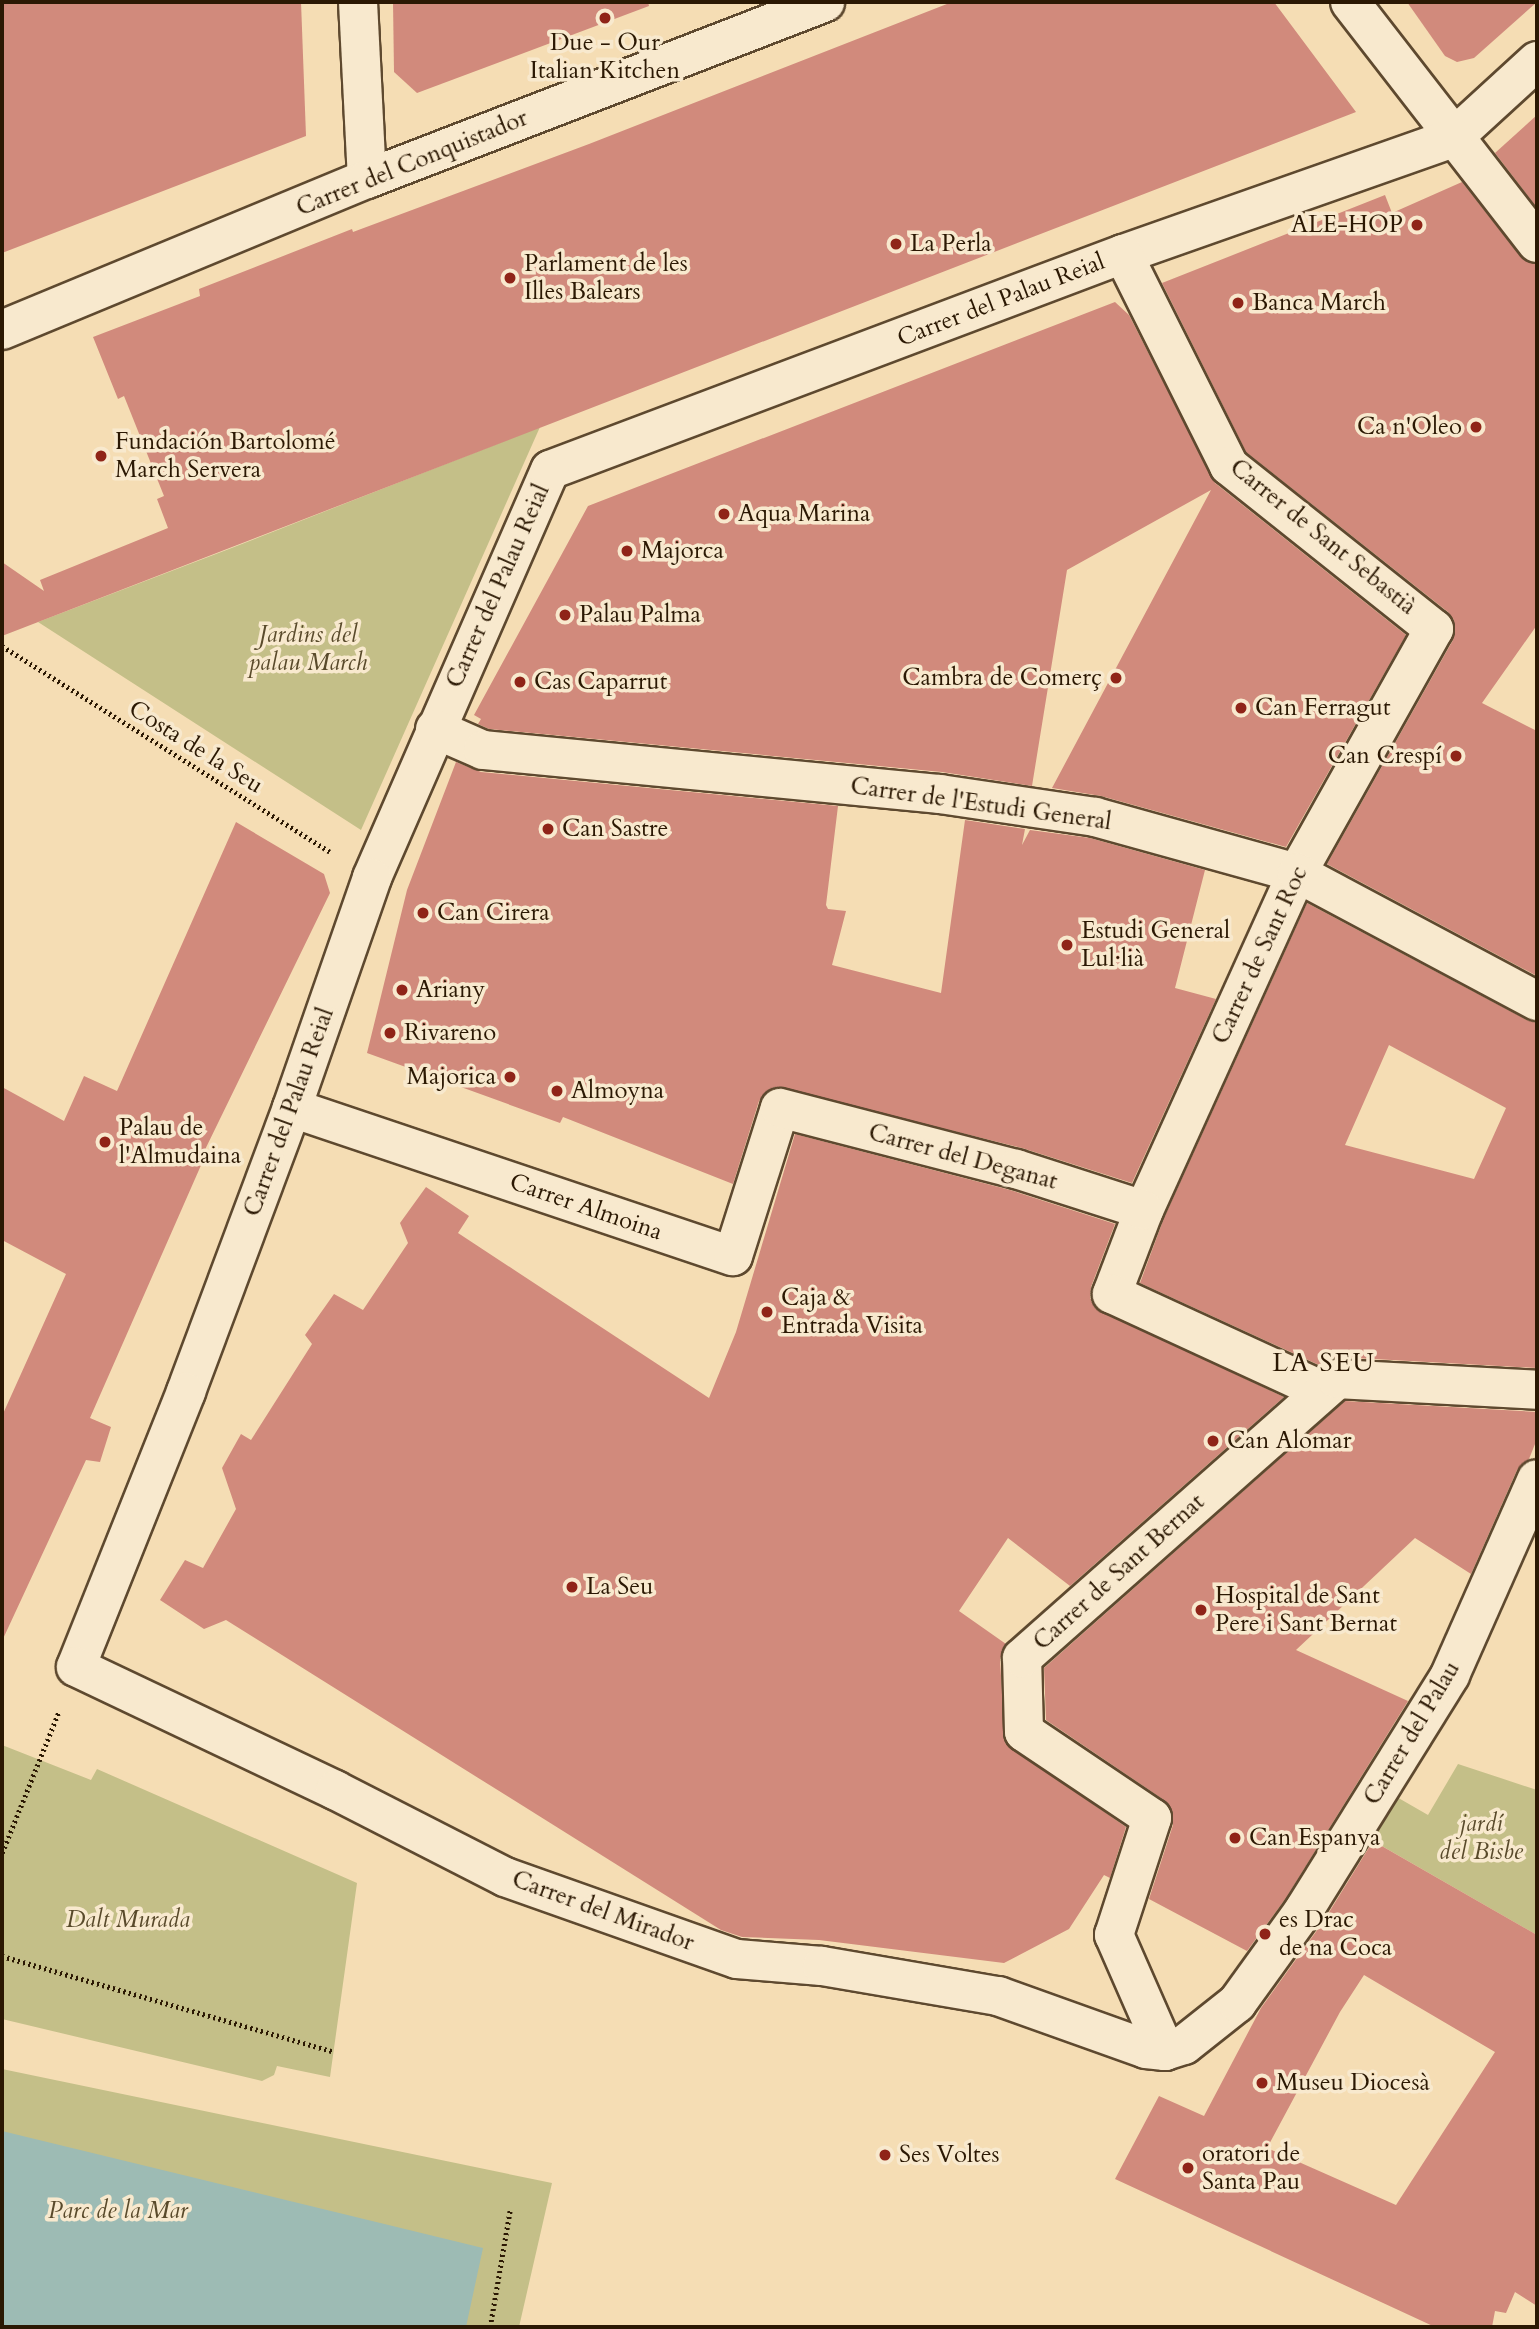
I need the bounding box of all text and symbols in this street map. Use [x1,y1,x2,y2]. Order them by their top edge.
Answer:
marker: Due - Our Italian Kitchen [597,10,613,26]
place label: Due - Our Italian Kitchen [530,29,680,85]
street label: Carrer del Conquistador [292,103,532,223]
place label: ALE-HOP [1291,211,1403,239]
marker: ALE-HOP [1409,217,1425,233]
place label: La Perla [910,230,992,258]
marker: La Perla [888,236,904,252]
street label: Carrer del Palau Reial [893,247,1109,353]
place label: Parlament de les Illes Balears [524,250,688,306]
marker: Parlament de les Illes Balears [502,270,518,286]
place label: Banca March [1252,289,1386,317]
marker: Banca March [1230,295,1246,311]
place label: Ca n'Oleo [1357,413,1462,441]
marker: Ca n'Oleo [1468,419,1484,435]
place label: Fundación Bartolomé March Servera [115,428,336,484]
marker: Fundación Bartolomé March Servera [93,448,109,464]
street label: Carrer de Sant Sebastià [1224,453,1422,621]
street label: Carrer del Palau Reial [440,480,556,692]
place label: Aqua Marina [738,500,870,528]
marker: Aqua Marina [716,506,732,522]
place label: Majorca [641,537,724,565]
marker: Majorca [619,543,635,559]
place label: Palau Palma [579,601,701,629]
marker: Palau Palma [557,607,573,623]
park label: Jardins del palau March [249,621,367,677]
place label: Cambra de Comerç [902,664,1102,692]
place label: Cas Caparrut [534,668,667,696]
marker: Cambra de Comerç [1108,670,1124,686]
marker: Cas Caparrut [512,674,528,690]
street label: Costa de la Seu [124,694,268,800]
place label: Can Ferragut [1255,694,1390,722]
marker: Can Ferragut [1233,700,1249,716]
place label: Can Crespí [1328,742,1442,770]
marker: Can Crespí [1448,748,1464,764]
street label: Carrer de l'Estudi General [849,771,1113,837]
place label: Can Sastre [562,815,668,843]
marker: Can Sastre [540,821,556,837]
street label: Carrer de Sant Roc [1206,861,1314,1049]
place label: Can Cirera [437,899,550,927]
marker: Can Cirera [415,905,431,921]
place label: Estudi General Lul·lià [1081,917,1230,973]
marker: Estudi General Lul·lià [1059,937,1075,953]
place label: Ariany [416,976,485,1004]
marker: Ariany [394,982,410,998]
street label: Carrer del Palau Reial [238,1004,340,1220]
place label: Rivareno [404,1019,496,1047]
marker: Rivareno [382,1025,398,1041]
place label: Majorica [406,1063,496,1091]
marker: Majorica [502,1069,518,1085]
place label: Almoyna [571,1077,664,1105]
marker: Almoyna [549,1083,565,1099]
place label: Palau de l'Almudaina [119,1114,241,1170]
street label: Carrer del Deganat [865,1118,1061,1196]
marker: Palau de l'Almudaina [97,1134,113,1150]
street label: Carrer Almoina [506,1167,666,1247]
place label: Caja & Entrada Visita [781,1284,923,1340]
marker: Caja & Entrada Visita [759,1304,775,1320]
district label: LA SEU [1273,1347,1375,1379]
place label: Can Alomar [1227,1427,1351,1455]
marker: Can Alomar [1205,1433,1221,1449]
street label: Carrer de Sant Bernat [1028,1488,1210,1656]
place label: La Seu [586,1573,653,1601]
marker: La Seu [564,1579,580,1595]
place label: Hospital de Sant Pere i Sant Bernat [1215,1582,1397,1638]
marker: Hospital de Sant Pere i Sant Bernat [1193,1602,1209,1618]
street label: Carrer del Palau [1358,1656,1466,1810]
park label: jardí del Bisbe [1439,1810,1523,1866]
place label: Can Espanya [1249,1824,1380,1852]
marker: Can Espanya [1227,1830,1243,1846]
street label: Carrer del Mirador [508,1865,698,1957]
park label: Dalt Murada [66,1906,190,1934]
place label: es Drac de na Coca [1279,1906,1392,1962]
marker: es Drac de na Coca [1257,1926,1273,1942]
place label: Museu Diocesà [1276,2069,1430,2097]
marker: Museu Diocesà [1254,2075,1270,2091]
place label: oratori de Santa Pau [1202,2140,1300,2196]
place label: Ses Voltes [899,2141,1000,2169]
marker: Ses Voltes [877,2147,893,2163]
marker: oratori de Santa Pau [1180,2160,1196,2176]
park label: Parc de la Mar [48,2197,188,2225]

